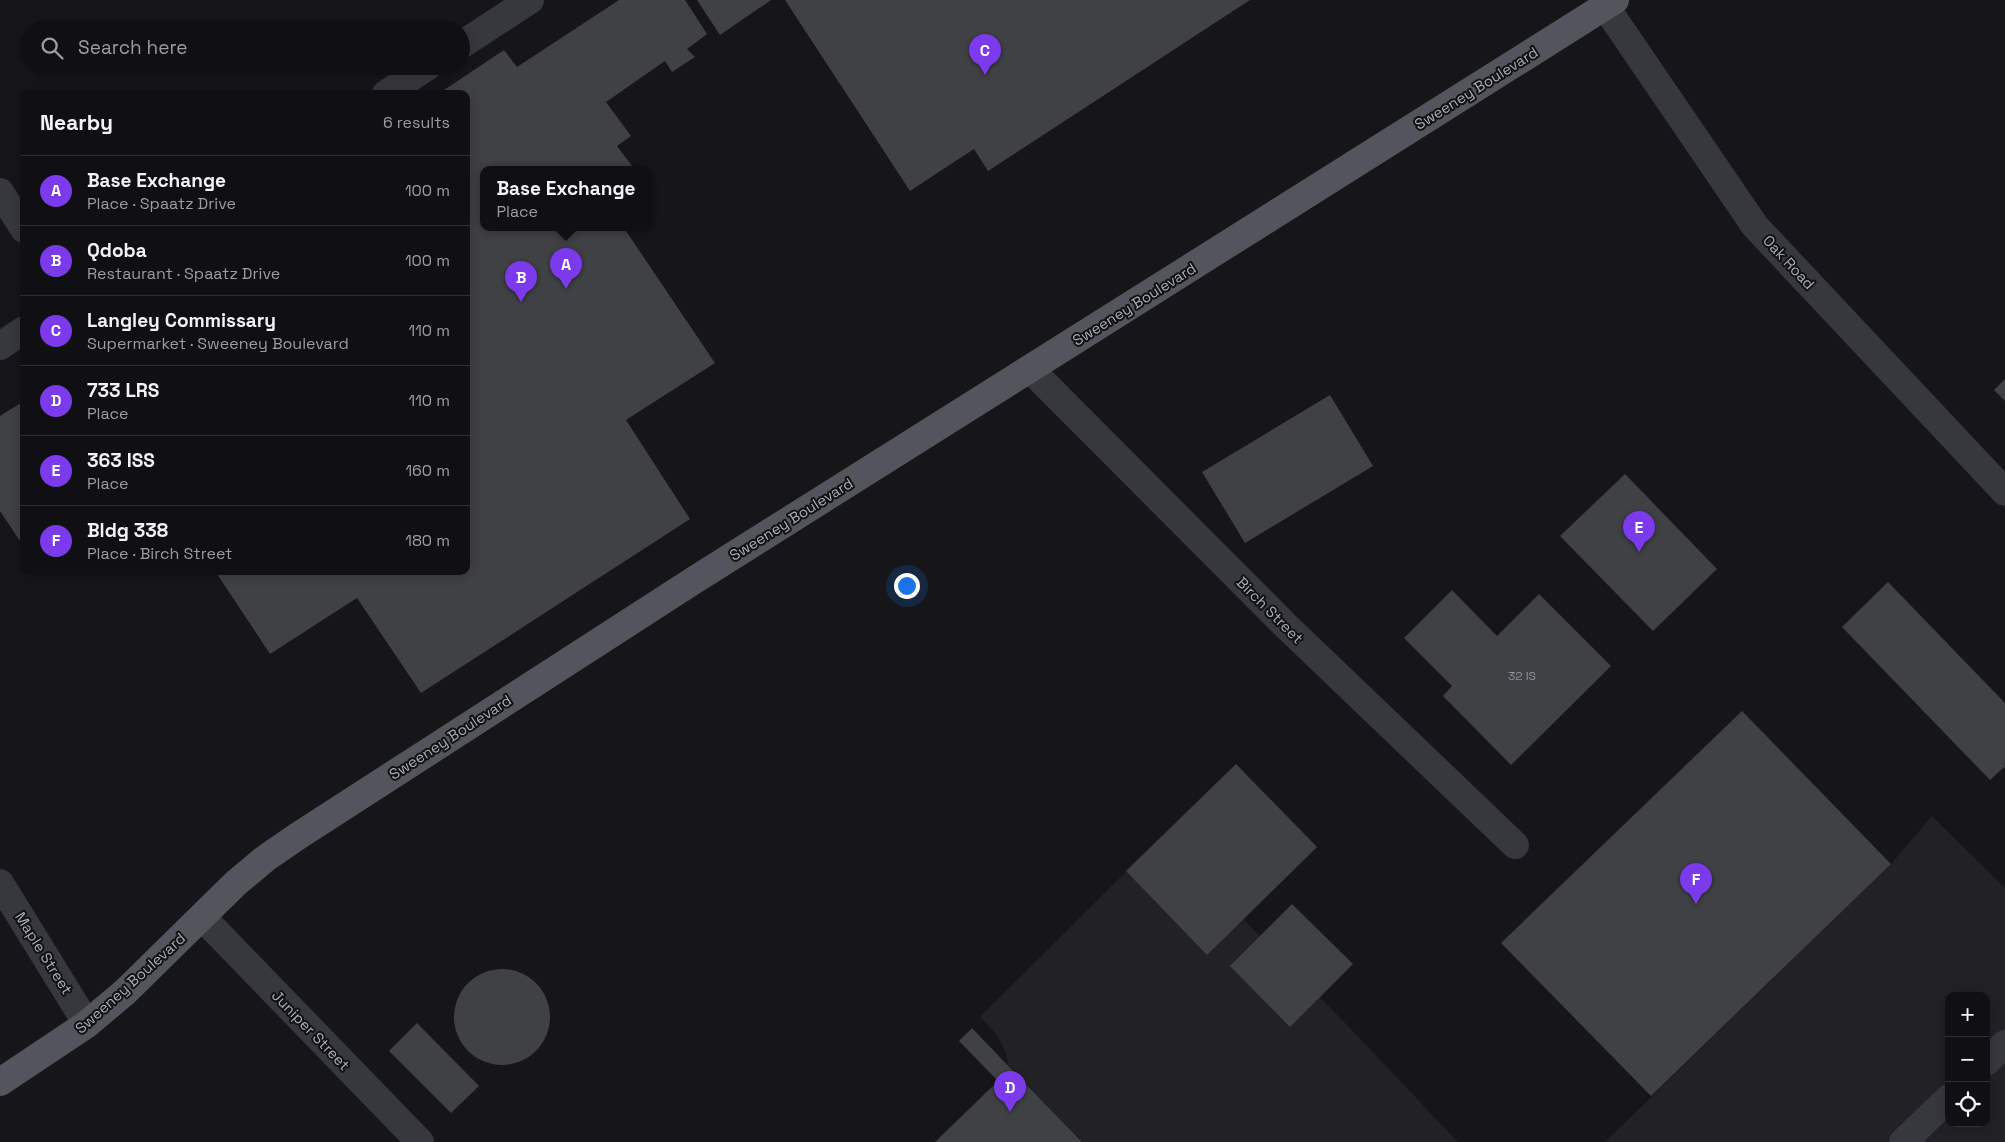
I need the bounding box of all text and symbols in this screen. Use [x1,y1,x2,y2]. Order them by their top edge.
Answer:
search box [20,20,470,75]
icon: search [38,34,66,62]
pin: C [969,34,1001,75]
text: Search here [78,35,188,60]
street label: Sweeney Boulevard [1411,42,1541,134]
text: Nearby [40,109,113,136]
text: 6 results [383,112,450,133]
popup [480,166,652,231]
text: Base Exchange [87,168,226,193]
text: Base Exchange [496,176,636,201]
text: A [51,180,61,201]
text: 100 m [405,180,450,201]
text: Place · Spaatz Drive [87,193,236,214]
text: Place [496,201,538,222]
street label: Oak Road [1759,231,1819,293]
text: Qdoba [87,238,147,263]
pin: A [550,248,582,289]
text: B [51,250,61,271]
text: 100 m [405,250,450,271]
street label: Sweeney Boulevard [1069,258,1199,350]
pin: B [505,261,537,302]
text: Restaurant · Spaatz Drive [87,263,280,284]
text: Langley Commissary [87,308,276,333]
text: C [51,320,61,341]
text: 110 m [408,320,450,341]
text: Supermarket · Sweeney Boulevard [87,333,349,354]
text: 733 LRS [87,378,159,403]
text: D [51,390,61,411]
text: 110 m [408,390,450,411]
text: Place [87,403,129,424]
text: 363 ISS [87,448,155,473]
text: E [52,460,60,481]
text: 160 m [405,460,450,481]
text: Place [87,473,129,494]
street label: Sweeney Boulevard [726,473,856,565]
pin: E [1623,511,1655,552]
text: Bldg 338 [87,518,168,543]
text: F [52,530,60,551]
text: 180 m [405,530,450,551]
text: Place · Birch Street [87,543,232,564]
your location [894,573,920,599]
street label: Birch Street [1233,573,1307,647]
house number: 32 IS [1508,668,1536,684]
street label: Sweeney Boulevard [385,690,515,784]
pin: F [1680,863,1712,904]
street label: Maple Street [11,908,77,998]
street label: Sweeney Boulevard [71,928,189,1038]
street label: Juniper Street [268,986,354,1074]
map controls [1945,992,1990,1127]
button: + [1945,992,1990,1037]
button: − [1945,1037,1990,1082]
pin: D [994,1071,1026,1112]
button: locate [1945,1082,1990,1127]

